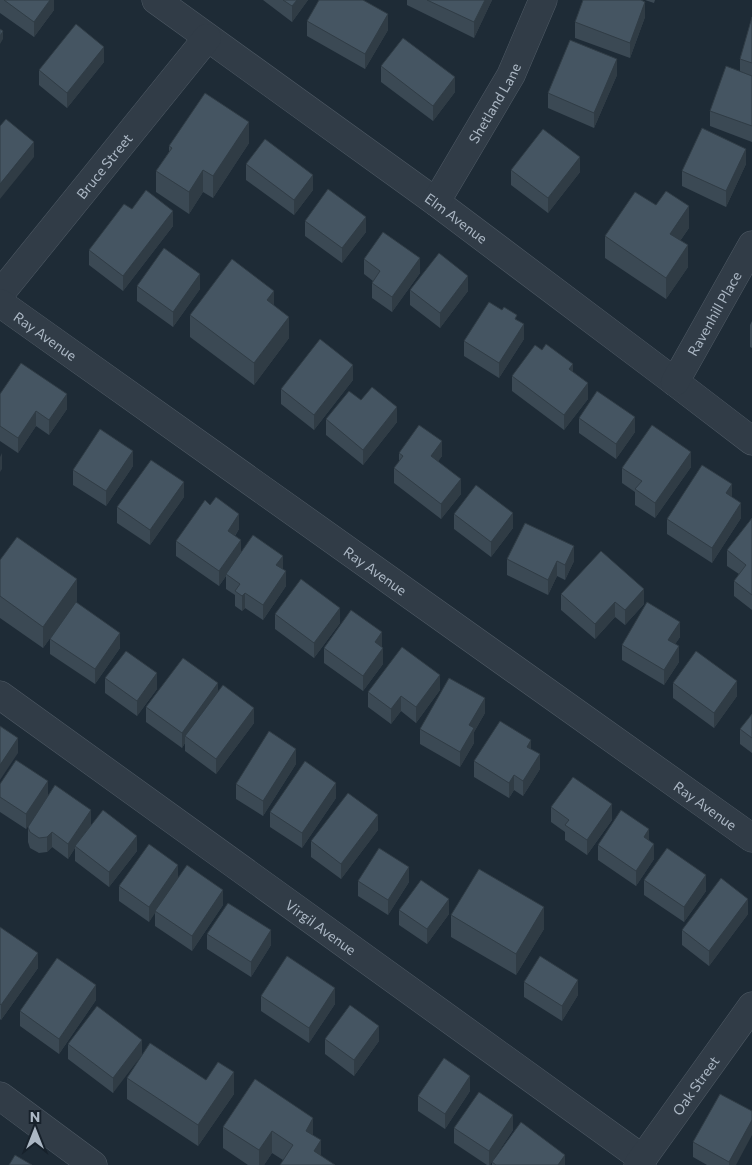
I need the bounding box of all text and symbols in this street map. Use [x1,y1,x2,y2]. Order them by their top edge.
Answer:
street label: Shetland Lane [464,60,524,146]
street label: Bruce Street [72,129,135,202]
street label: Elm Avenue [422,189,491,246]
street label: Ravenhill Place [683,268,744,358]
street label: Ray Avenue [11,307,80,364]
street label: Ray Avenue [341,542,410,598]
street label: Ray Avenue [671,777,740,833]
street label: Virgil Avenue [282,896,360,958]
street label: Oak Street [668,1052,722,1118]
north arrow [10,1105,60,1155]
text: N [30,1108,40,1125]

